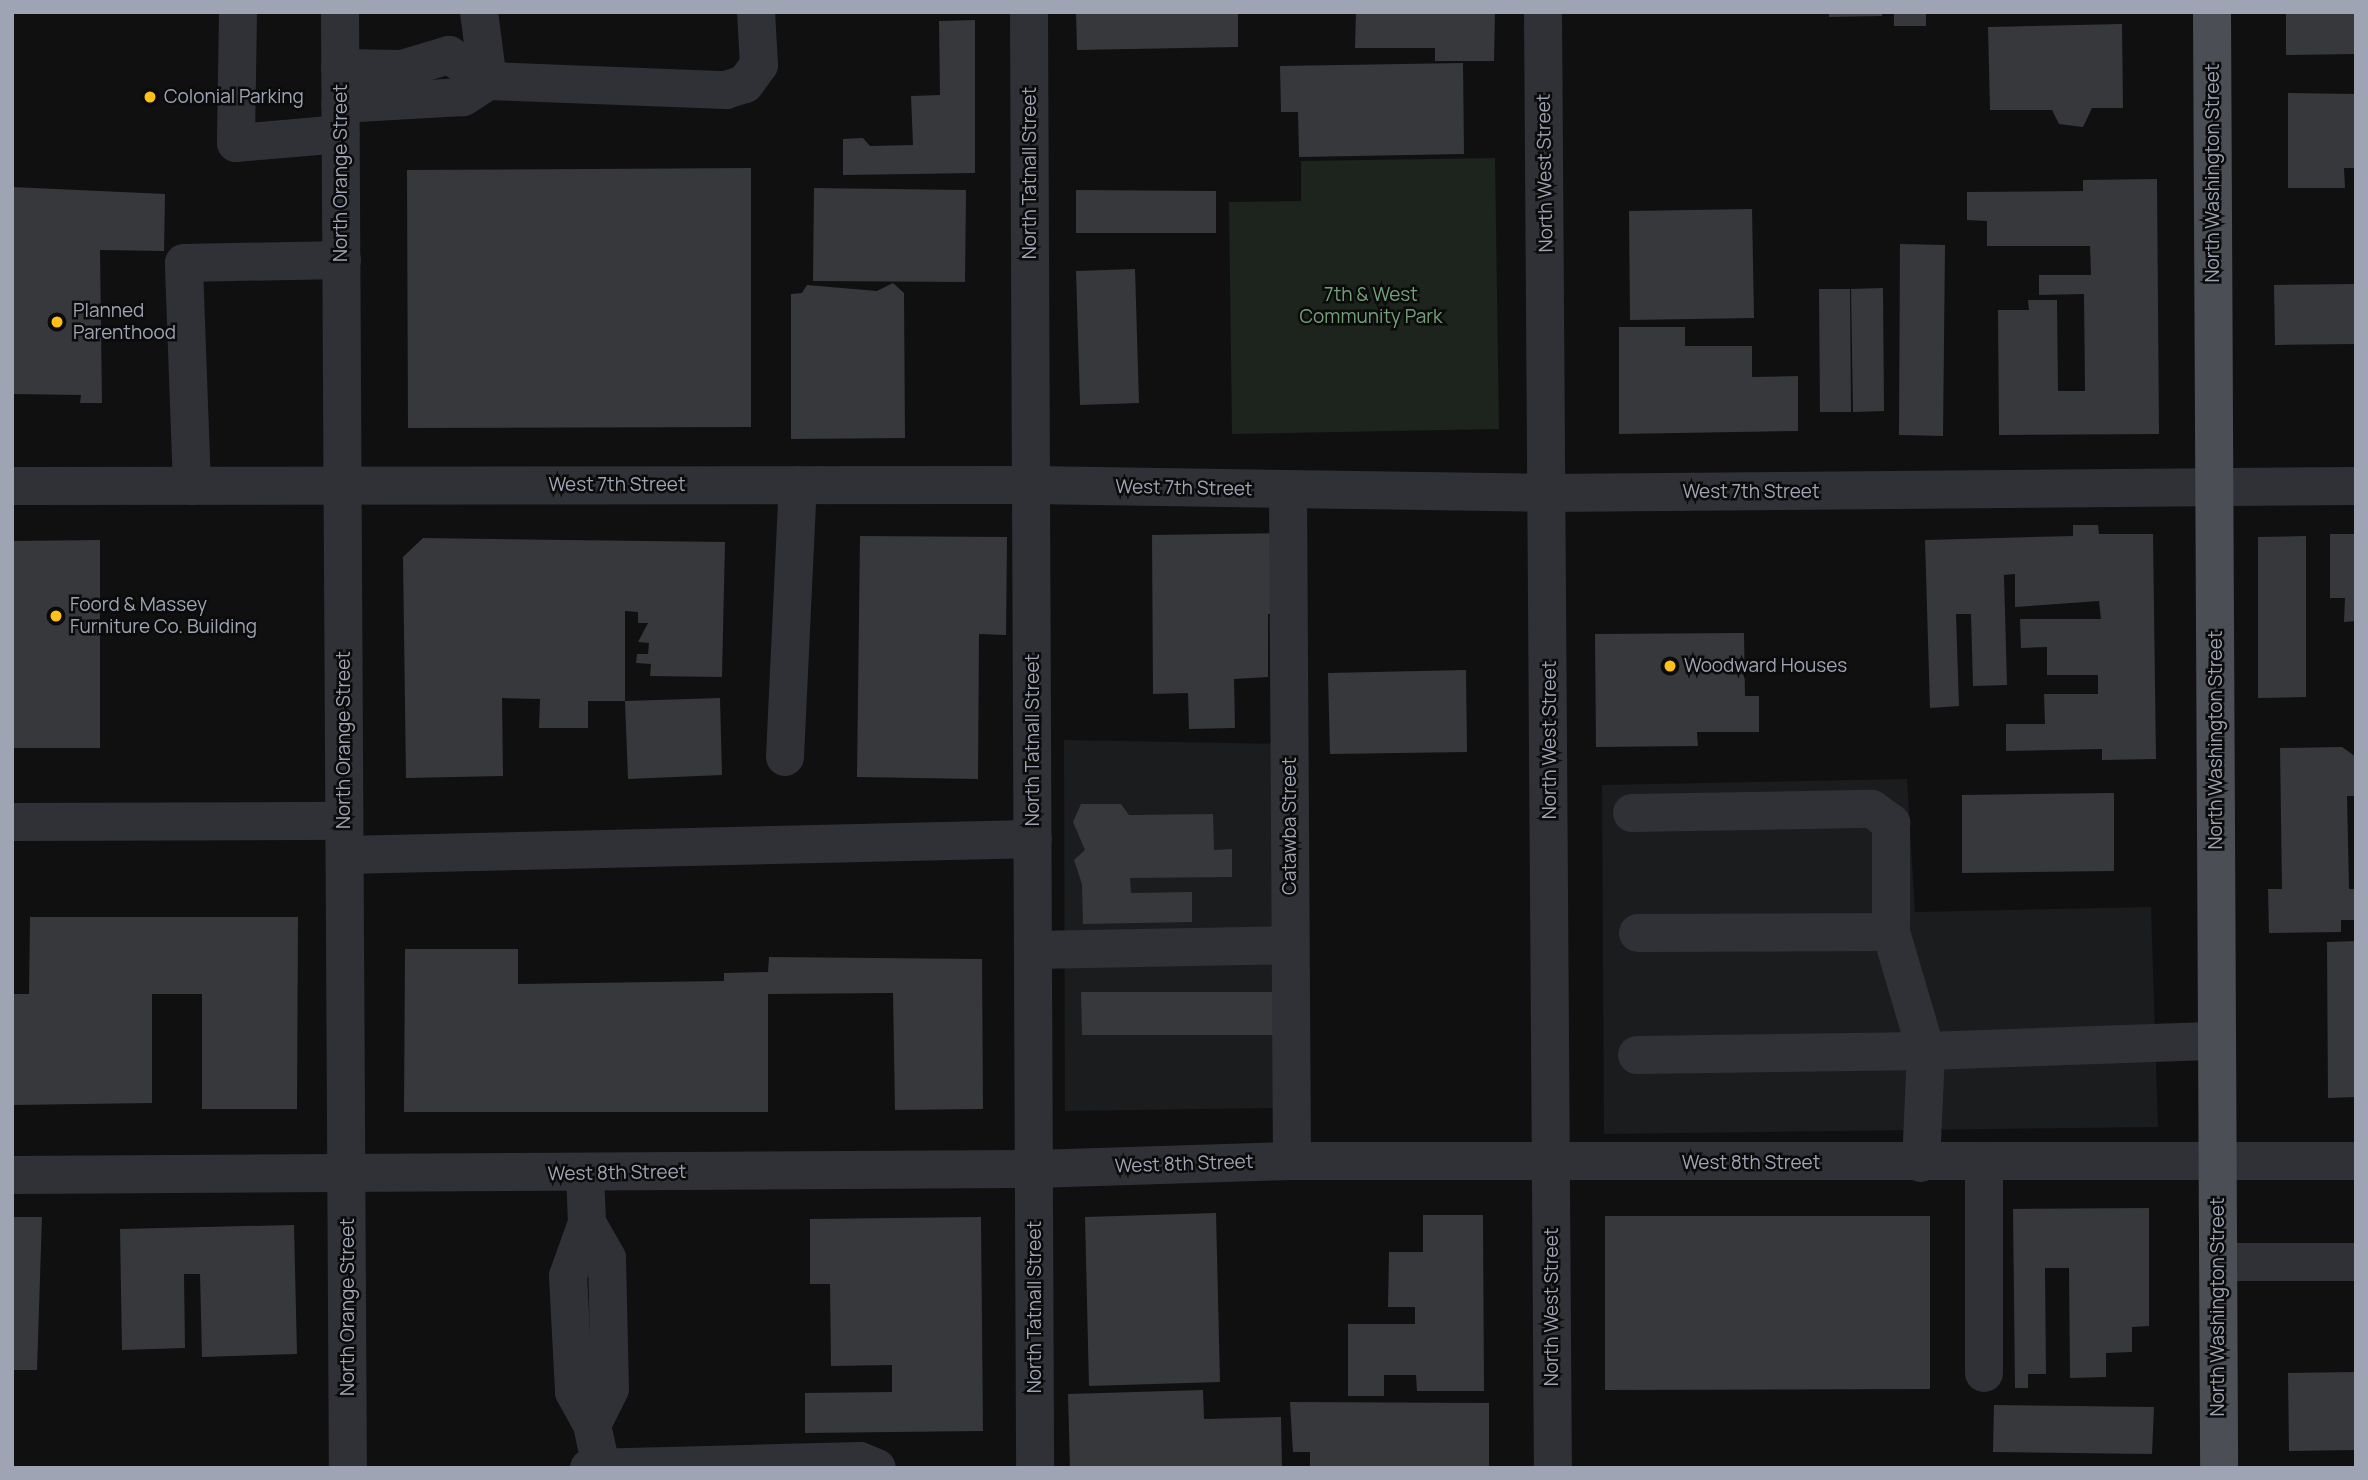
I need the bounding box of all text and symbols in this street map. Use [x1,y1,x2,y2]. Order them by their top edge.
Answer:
street label: North Washington Street [2202,64,2224,282]
street label: North Orange Street [330,84,352,262]
place label: Colonial Parking [164,86,304,108]
street label: North Tatnall Street [1019,87,1041,259]
marker: Colonial Parking [142,89,158,105]
street label: North West Street [1532,93,1558,253]
park label: 7th & West Community Park [1299,284,1443,328]
place label: Planned Parenthood [73,300,176,344]
marker: Planned Parenthood [47,312,67,332]
street label: West 7th Street [548,474,686,496]
street label: West 7th Street [1115,475,1253,501]
street label: West 7th Street [1682,481,1820,503]
place label: Foord & Massey Furniture Co. Building [70,594,257,638]
marker: Foord & Massey Furniture Co. Building [48,608,64,624]
street label: North Washington Street [2205,631,2227,849]
street label: North Orange Street [333,651,355,829]
street label: North Tatnall Street [1022,654,1044,826]
place label: Woodward Houses [1684,655,1847,677]
marker: Woodward Houses [1662,658,1678,674]
street label: North West Street [1539,661,1561,819]
street label: Catawba Street [1279,757,1301,895]
street label: West 8th Street [1114,1150,1254,1178]
street label: West 8th Street [1682,1152,1820,1174]
street label: West 8th Street [547,1160,687,1186]
street label: North Washington Street [2207,1198,2229,1416]
street label: North Orange Street [337,1218,359,1396]
street label: North Tatnall Street [1024,1221,1046,1393]
street label: North West Street [1541,1228,1563,1386]

